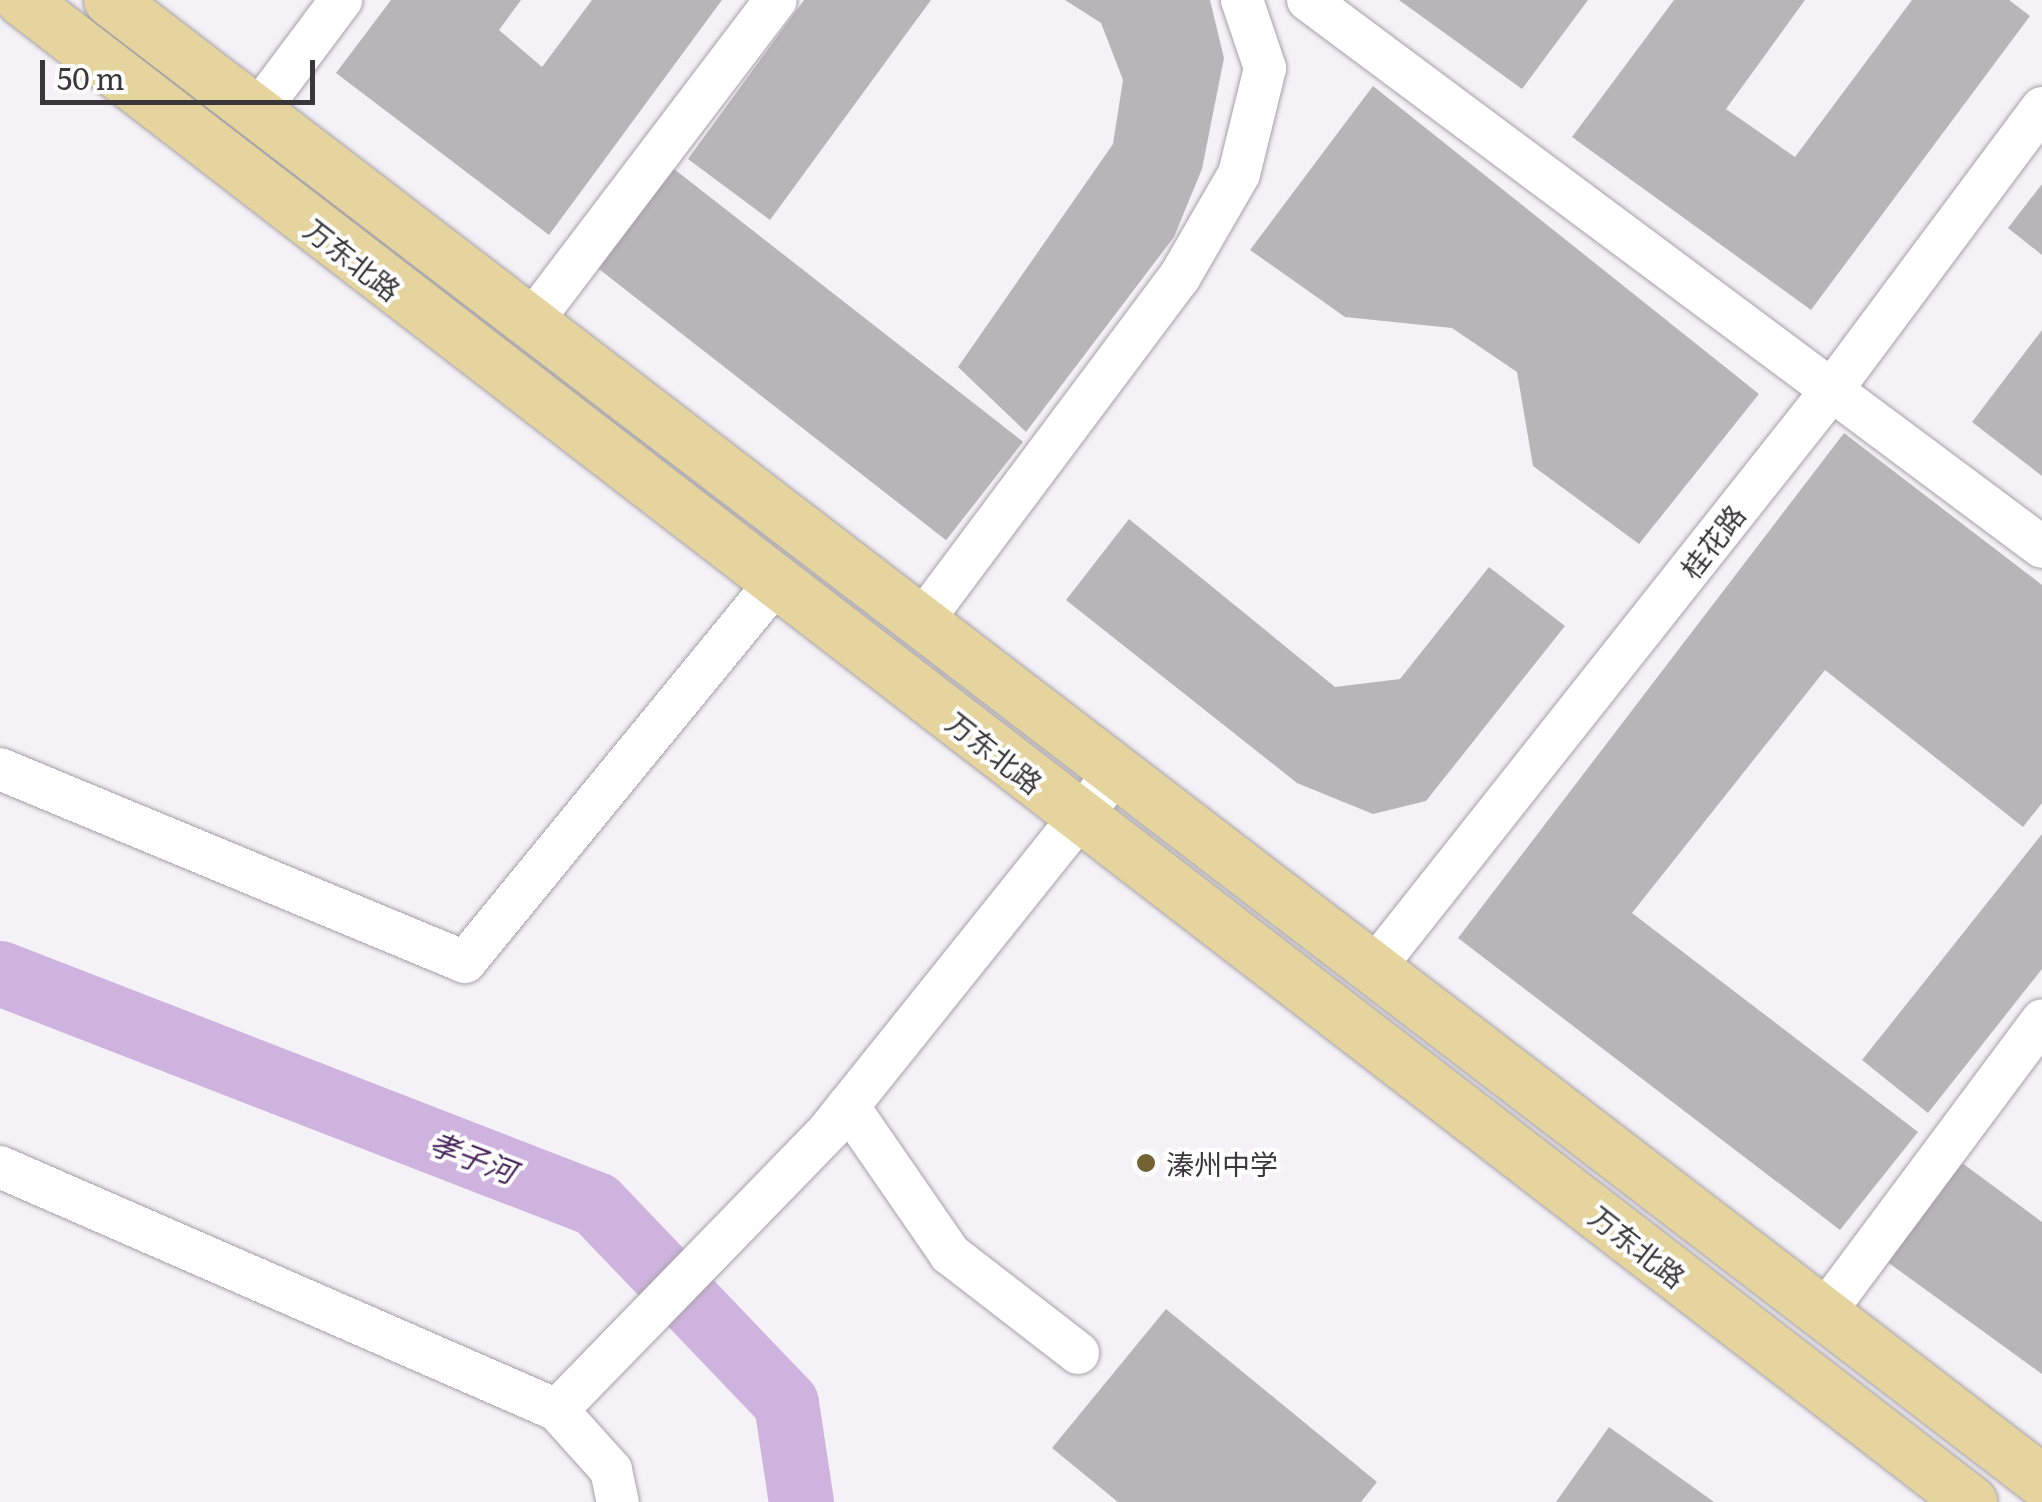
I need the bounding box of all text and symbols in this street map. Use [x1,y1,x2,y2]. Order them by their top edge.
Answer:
scale bar [45,40,320,102]
text: 50 m [57,55,125,99]
street label: 万东北路 [299,211,407,307]
street label: 桂花路 [1673,498,1751,584]
street label: 万东北路 [941,704,1049,800]
water label: 孝子河 [425,1123,521,1189]
place label: 溱州中学 [1166,1146,1278,1180]
marker: 溱州中学 [1135,1152,1157,1174]
street label: 万东北路 [1584,1198,1692,1294]

